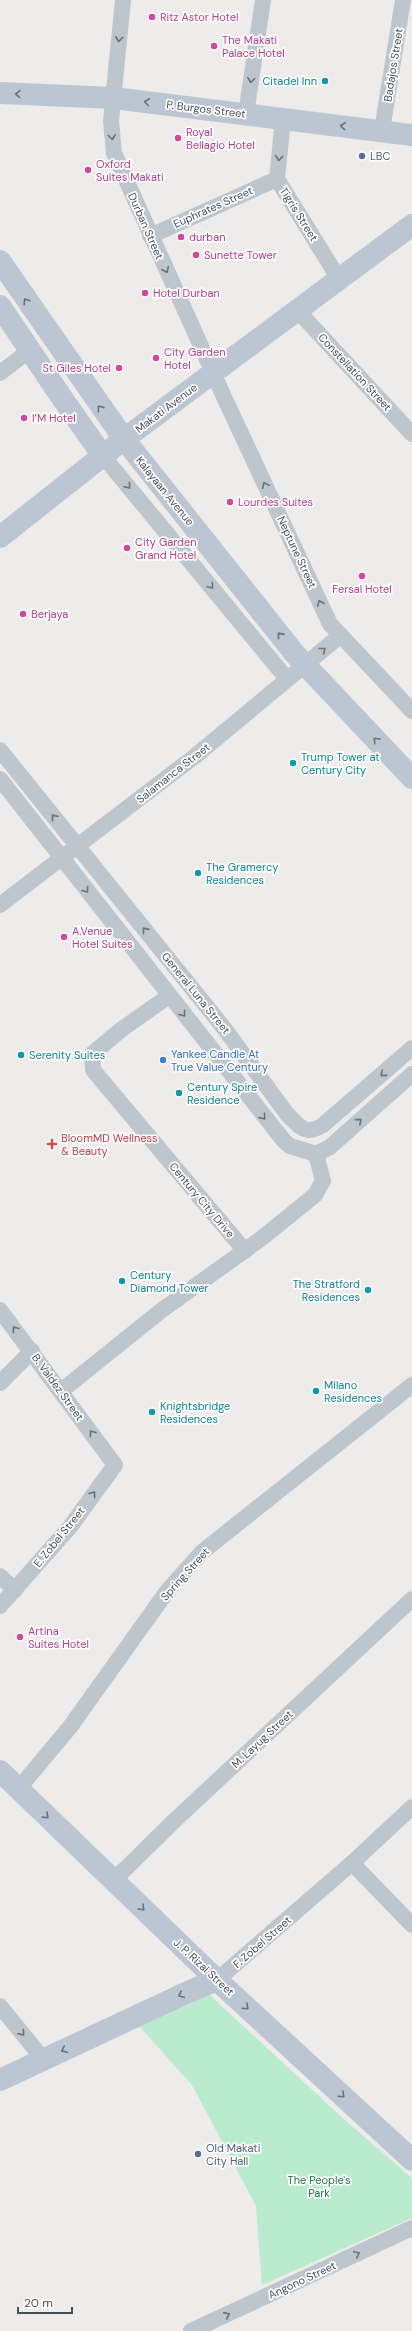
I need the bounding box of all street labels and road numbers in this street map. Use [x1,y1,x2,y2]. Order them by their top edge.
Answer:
street label: Badajos Street [380,27,406,103]
street label: P. Burgos Street [166,97,246,121]
street label: Euphrates Street [171,183,255,231]
street label: Tigris Street [277,184,321,244]
street label: Durban Street [125,191,167,261]
street label: Constellation Street [315,330,395,414]
street label: Makati Avenue [132,380,200,436]
street label: Kalayaan Avenue [133,454,197,528]
street label: Neptune Street [274,514,320,590]
street label: Salamanca Street [134,740,212,806]
street label: General Luna Street [159,949,233,1037]
street label: Century City Drive [166,1159,238,1241]
street label: B. Valdez Street [29,1351,87,1423]
street label: E. Zobel Street [30,1504,88,1570]
street label: Spring Street [158,1545,212,1603]
street label: M. Layug Street [228,1707,296,1771]
street label: F. Zobel Street [230,1913,294,1971]
street label: J. P. Rizal Street [171,1935,237,1999]
street label: Angono Street [266,2258,338,2302]

